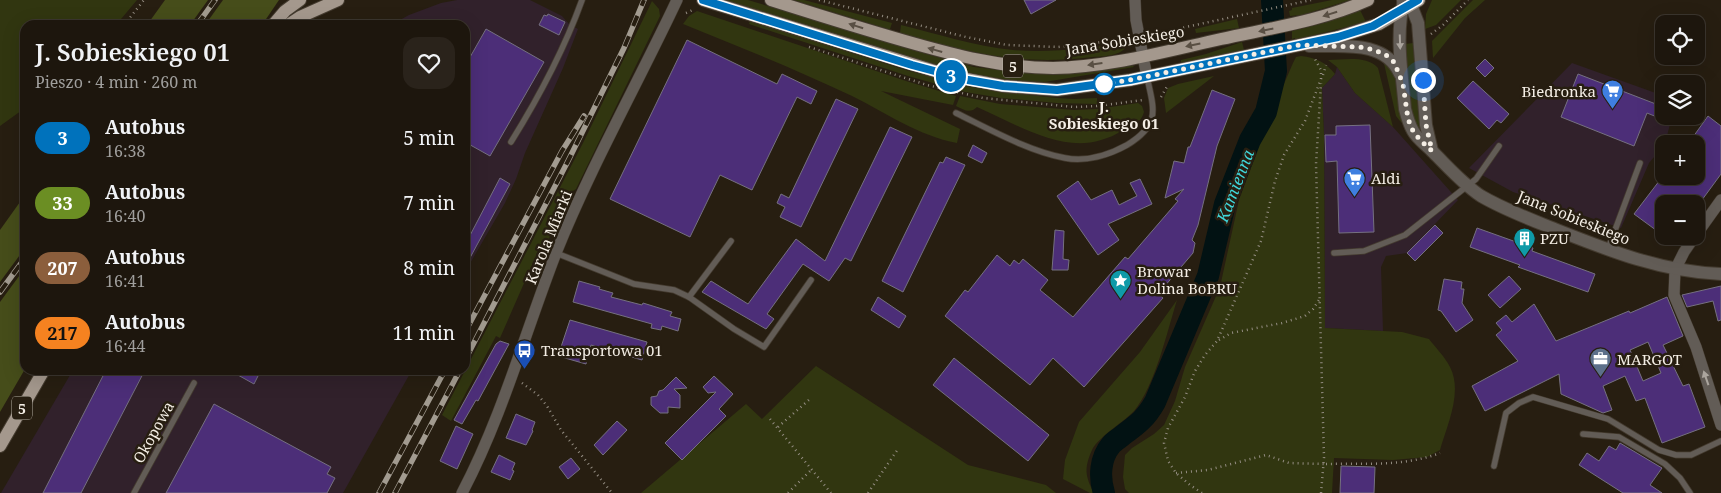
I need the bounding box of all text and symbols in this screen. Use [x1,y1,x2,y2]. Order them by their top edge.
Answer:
one-way arrow [1322,11,1337,19]
map controls [1655,15,1705,245]
button: locate [1655,15,1705,65]
street label: Jana Sobieskiego [1063,21,1186,59]
one-way arrow [848,22,863,30]
one-way arrow [1258,26,1273,34]
one-way arrow [1396,34,1404,50]
text: J. Sobieskiego 01 [35,35,230,68]
button: heart [403,37,455,89]
one-way arrow [1184,42,1200,50]
one-way arrow [927,45,942,53]
road number: 5 [1003,54,1023,78]
line badge: 3 [935,60,967,92]
one-way arrow [1087,60,1103,68]
text: 3 [946,64,956,88]
your location [1411,68,1436,93]
text: Pieszo · 4 min · 260 m [35,71,197,93]
marker: J. Sobieskiego 01 [1093,73,1115,95]
button: layers [1655,75,1705,125]
supermarket icon: Biedronka [1600,79,1624,110]
place label: Biedronka [1522,81,1596,101]
place label: J. Sobieskiego 01 [1049,96,1159,133]
text: Autobus [105,114,185,140]
text: 5 min [403,125,455,151]
text: 3 [57,126,68,150]
button: + [1655,135,1705,185]
text: 16:38 [105,140,145,162]
water label: Kamienna [1211,146,1259,226]
supermarket icon: Aldi [1343,166,1367,197]
place label: Aldi [1371,168,1400,188]
text: Autobus [105,179,185,205]
street label: Jana Sobieskiego [1514,185,1633,249]
street label: Karola Miarki [520,187,576,287]
text: 7 min [403,190,455,216]
text: 33 [52,191,73,215]
button: − [1655,195,1705,245]
text: 16:40 [105,205,145,227]
building icon: PZU [1512,226,1536,257]
place label: PZU [1540,228,1569,248]
text: Autobus [105,244,185,270]
text: 8 min [403,255,455,281]
text: 207 [47,256,78,280]
place label: Browar Dolina BoBRU [1137,261,1237,298]
place icon: Browar Dolina BoBRU [1109,268,1133,299]
text: 16:41 [105,270,145,292]
text: Autobus [105,309,185,335]
text: 11 min [393,320,455,346]
text: 217 [47,321,78,345]
text: 16:44 [105,335,145,357]
bus stop icon: Transportowa 01 [513,338,537,369]
place label: Transportowa 01 [541,340,663,360]
office icon: MARGOT [1589,347,1613,378]
place label: MARGOT [1617,349,1682,369]
one-way arrow [1702,371,1710,386]
road number: 5 [12,396,32,419]
street label: Okopowa [128,398,178,466]

